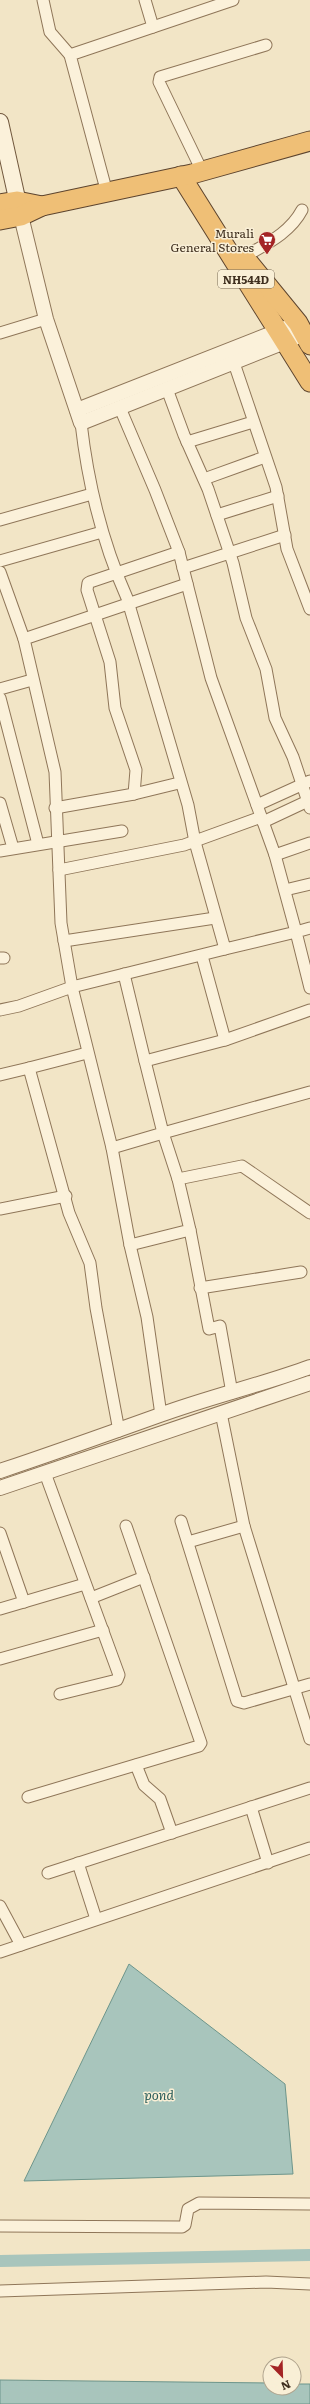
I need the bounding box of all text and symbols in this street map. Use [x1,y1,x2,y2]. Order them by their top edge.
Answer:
place label: Murali General Stores [171,224,255,256]
supermarket icon: Murali General Stores [257,230,277,255]
road number: NH544D [218,270,274,288]
water label: pond [144,2085,174,2104]
north arrow [262,2356,302,2396]
text: N [279,2377,294,2395]

